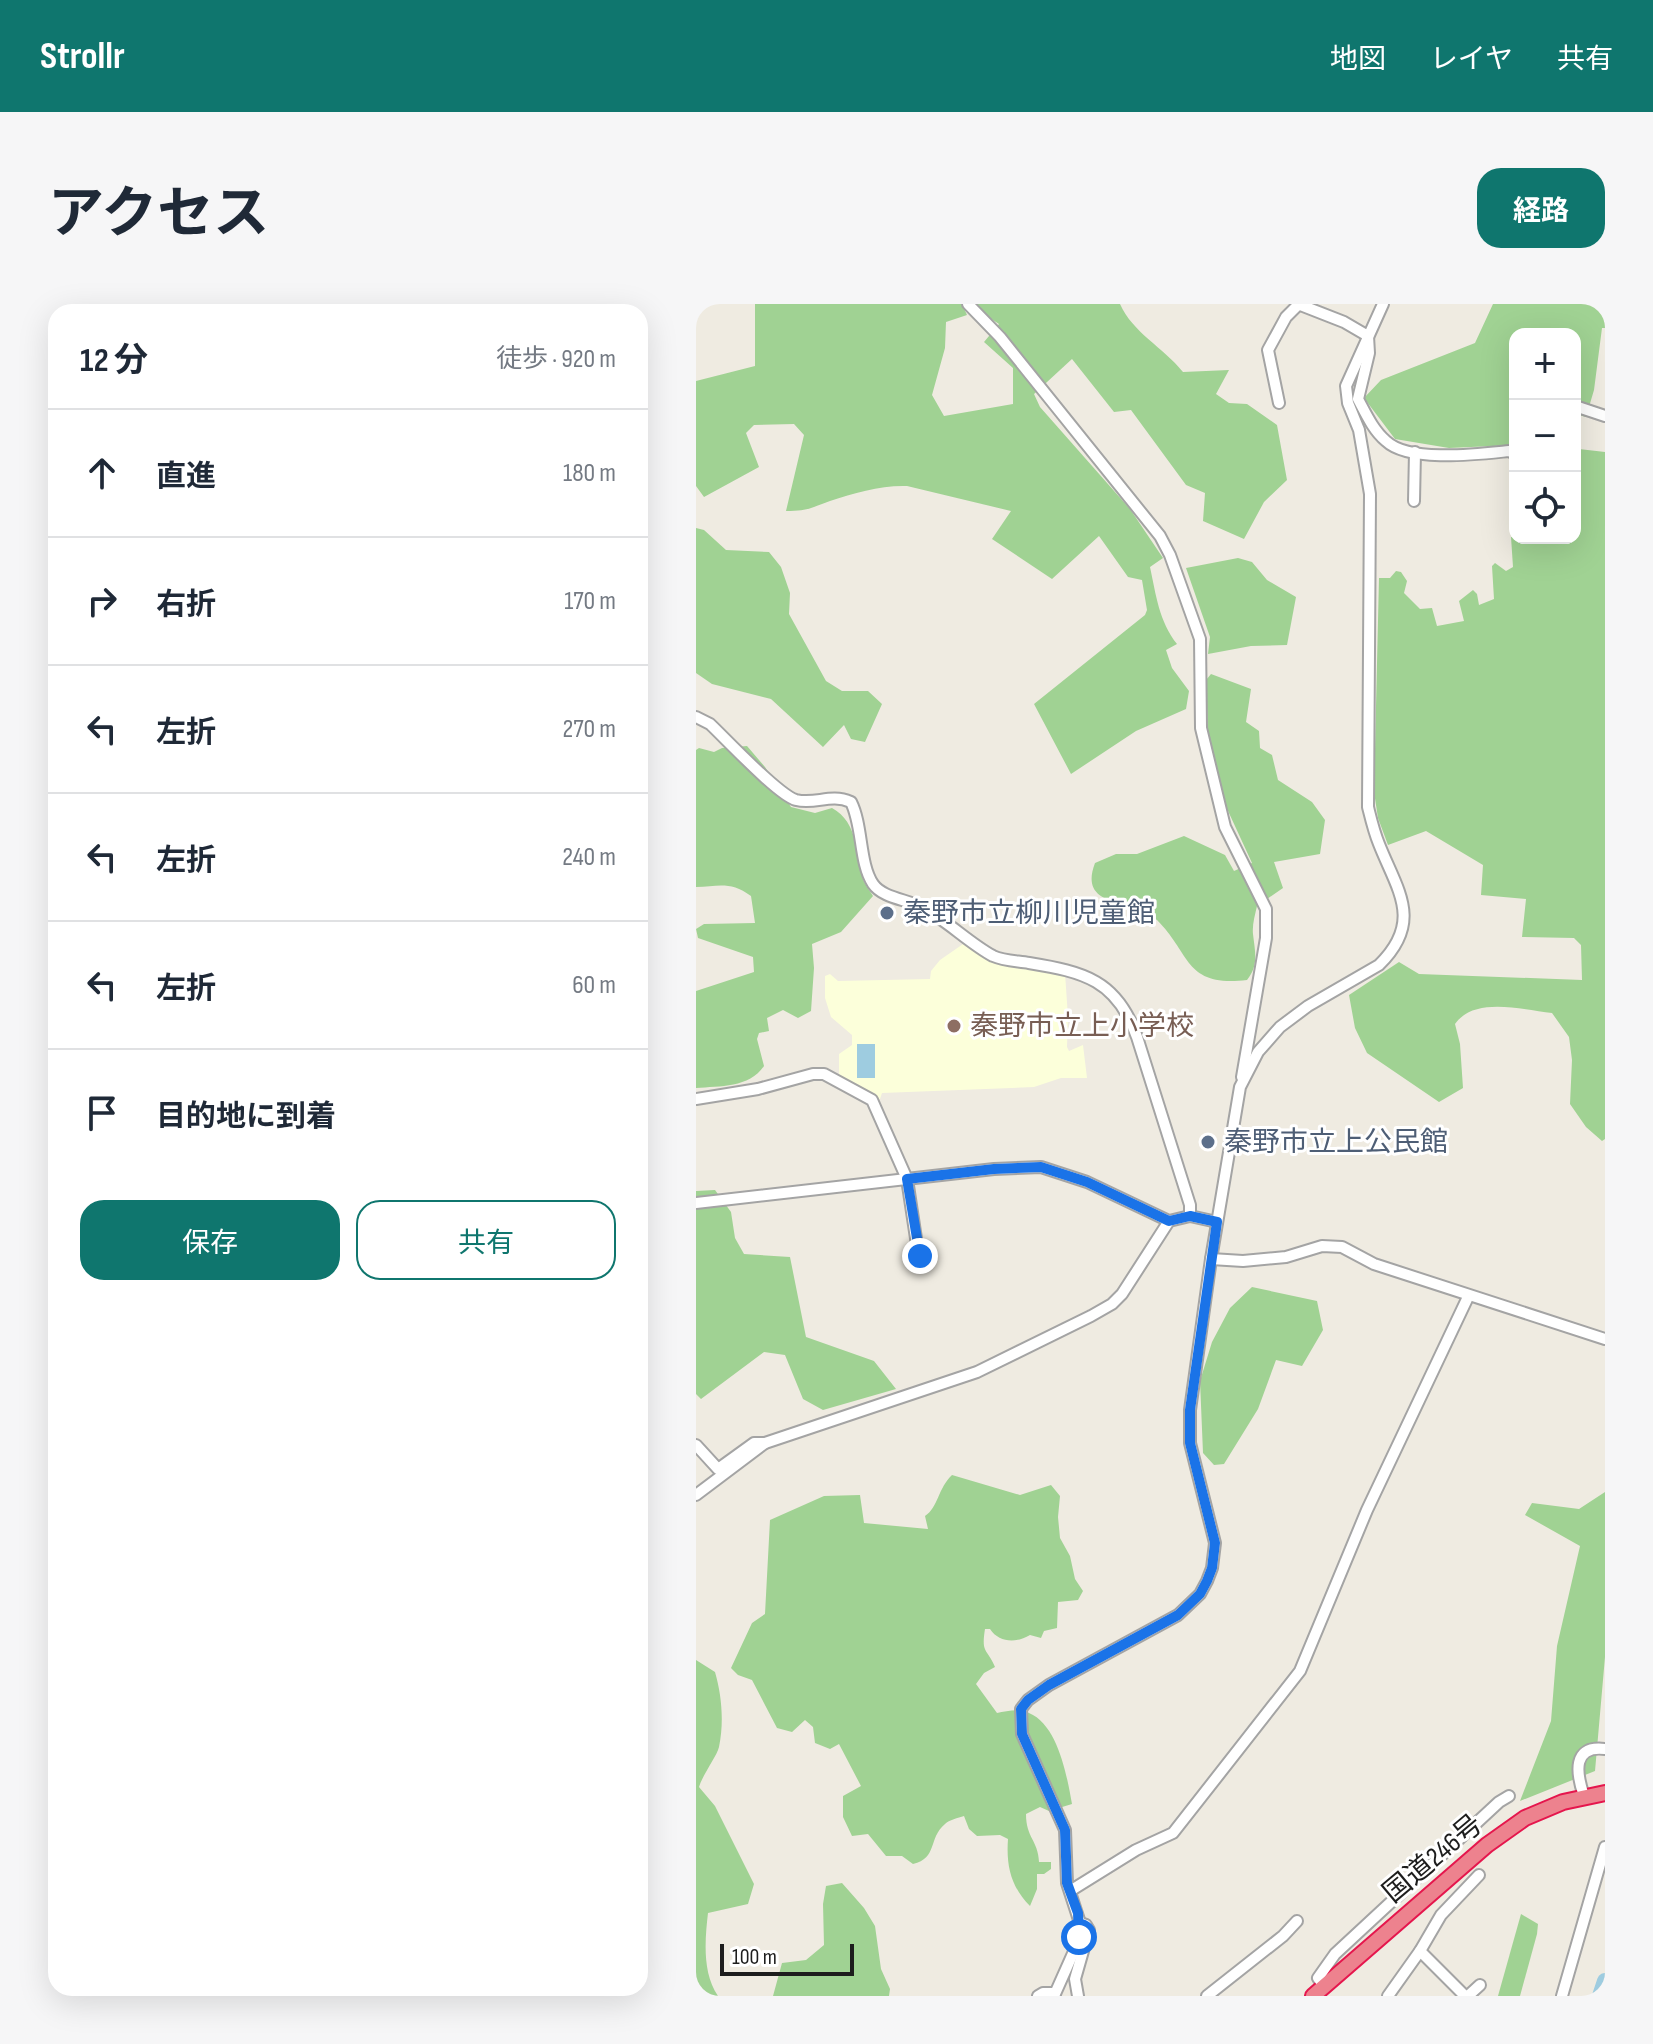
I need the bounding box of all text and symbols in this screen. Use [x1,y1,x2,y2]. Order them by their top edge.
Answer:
text: Strollr [40,34,125,79]
text: 地図 [1330,43,1386,76]
text: レイヤ [1430,43,1513,76]
text: 共有 [1557,43,1613,76]
button: 経路 [1477,168,1605,248]
text: アクセス [48,182,269,249]
map controls [1509,328,1581,544]
button: + [1509,328,1581,400]
text: 12 分 [80,340,148,381]
text: 徒歩 · 920 m [496,344,616,375]
button: − [1509,400,1581,472]
icon: ahead [80,451,124,495]
text: 180 m [563,458,616,489]
text: 直進 [156,459,216,495]
button: locate [1509,472,1581,544]
icon: right [80,579,124,623]
text: 170 m [564,586,616,617]
text: 右折 [156,587,216,623]
icon: left [80,707,124,751]
text: 270 m [563,714,616,745]
text: 左折 [156,715,216,751]
icon: left [80,835,124,879]
text: 240 m [562,842,616,873]
text: 左折 [156,843,216,879]
place label: 秦野市立柳川児童館 [903,897,1155,930]
marker: 秦野市立柳川児童館 [878,904,896,922]
icon: left [80,963,124,1007]
text: 60 m [572,970,616,1001]
text: 左折 [156,971,216,1007]
place label: 秦野市立上小学校 [970,1010,1194,1043]
marker: 秦野市立上小学校 [945,1017,963,1035]
icon: arrive [80,1091,124,1135]
text: 目的地に到着 [156,1099,336,1135]
place label: 秦野市立上公民館 [1224,1126,1448,1159]
marker: 秦野市立上公民館 [1199,1133,1217,1151]
button: 保存 [80,1200,340,1280]
button: 共有 [356,1200,616,1280]
route end [902,1238,938,1274]
street label: 国道246号 [1377,1808,1489,1910]
route start [1061,1919,1097,1955]
scale bar [720,1940,854,1976]
text: 100 m [732,1944,777,1971]

